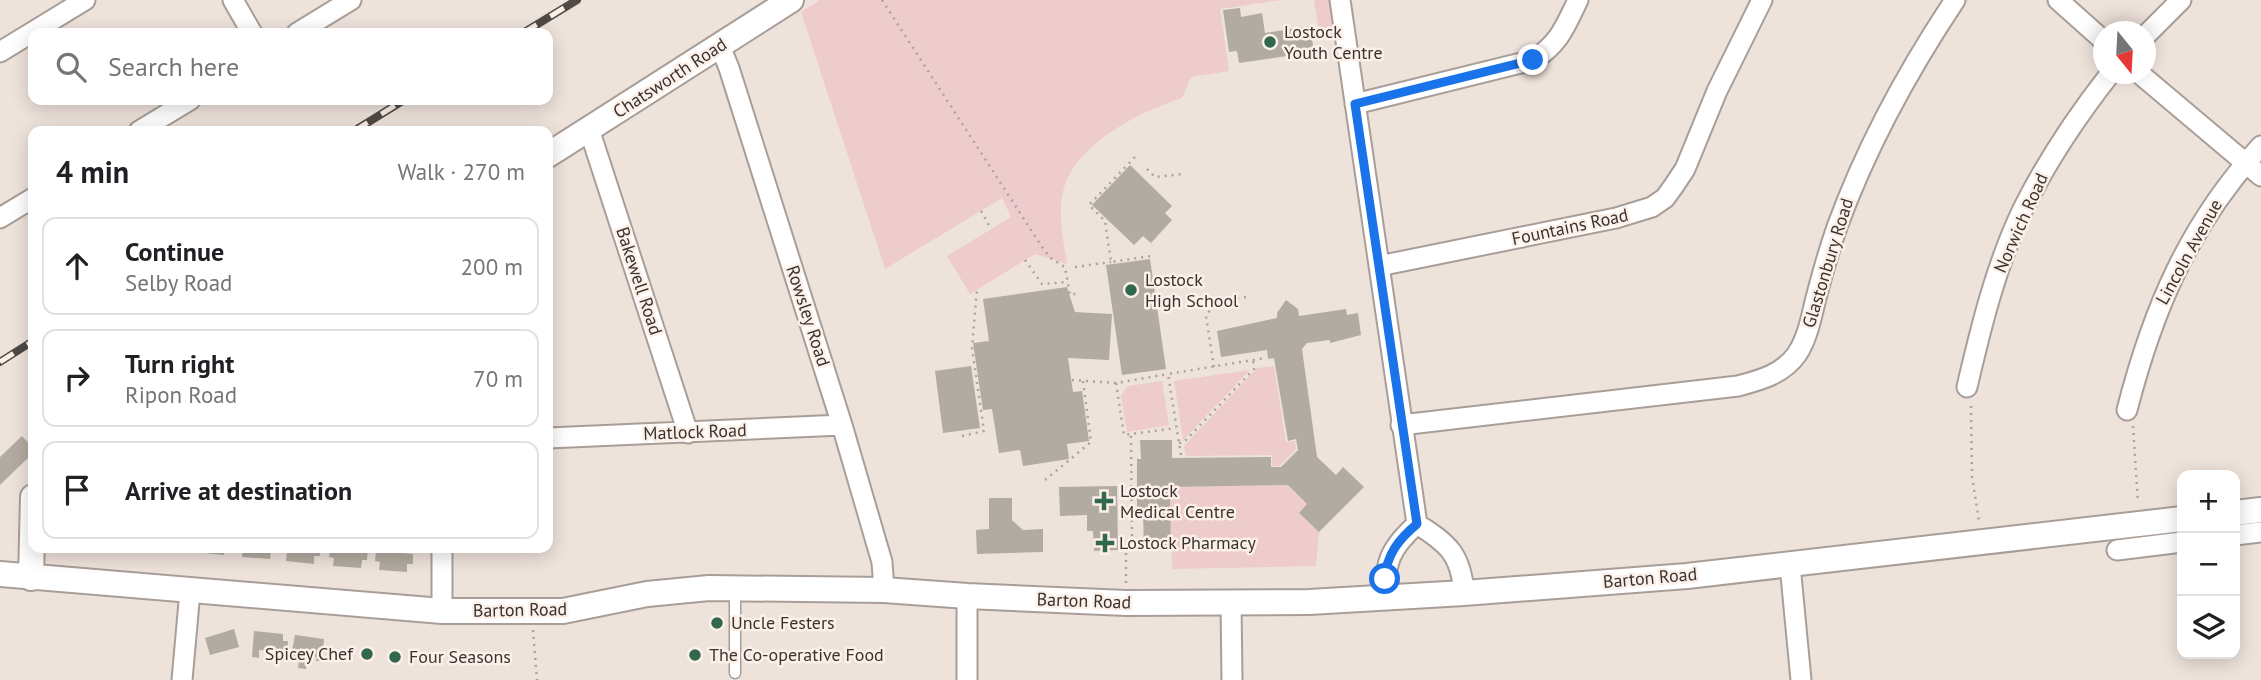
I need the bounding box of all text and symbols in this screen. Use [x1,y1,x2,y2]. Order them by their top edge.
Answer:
place label: Lostock Youth Centre [1284,20,1383,64]
north arrow [2093,21,2156,84]
search box [28,28,553,105]
street label: Chatsworth Road [609,32,731,123]
marker: Lostock Youth Centre [1262,34,1278,50]
route end [1517,44,1548,75]
icon: search [52,48,90,86]
text: Search here [108,50,239,83]
text: 4 min [56,152,129,191]
text: Walk · 270 m [398,157,525,186]
street label: Norwich Road [1988,169,2053,276]
street label: Glastonbury Road [1797,195,1858,330]
street label: Lincoln Avenue [2150,195,2227,308]
street label: Fountains Road [1509,203,1630,250]
street label: Bakewell Road [611,224,668,338]
text: Continue [125,235,224,268]
icon: ahead [58,247,96,285]
text: 200 m [461,252,523,281]
street label: Rowsley Road [781,262,836,369]
text: Selby Road [125,268,232,297]
place label: Lostock High School [1145,268,1239,312]
marker: Lostock High School [1123,282,1139,298]
text: Turn right [125,347,234,380]
icon: right [58,359,96,397]
text: 70 m [473,364,523,393]
text: Ripon Road [125,380,237,409]
street label: Matlock Road [643,418,747,445]
map controls [2177,470,2240,659]
button: + [2177,470,2240,533]
icon: arrive [58,471,96,509]
text: Arrive at destination [125,474,352,507]
place label: Lostock Medical Centre [1120,479,1235,523]
marker: Lostock Medical Centre [1094,491,1114,511]
place label: Lostock Pharmacy [1119,531,1256,554]
button: − [2177,533,2240,596]
marker: Lostock Pharmacy [1097,535,1113,551]
street label: Barton Road [1602,562,1698,593]
route start [1369,563,1400,594]
street label: Barton Road [1036,587,1132,614]
button: layers [2177,596,2240,659]
street label: Barton Road [473,597,567,622]
place label: Uncle Festers [731,611,835,634]
marker: Uncle Festers [709,615,725,631]
place label: Spicey Chef [265,642,354,665]
place label: The Co-operative Food [709,643,884,666]
place label: Four Seasons [409,645,511,668]
marker: Spicey Chef [359,646,375,662]
marker: The Co-operative Food [687,647,703,663]
marker: Four Seasons [387,649,403,665]

